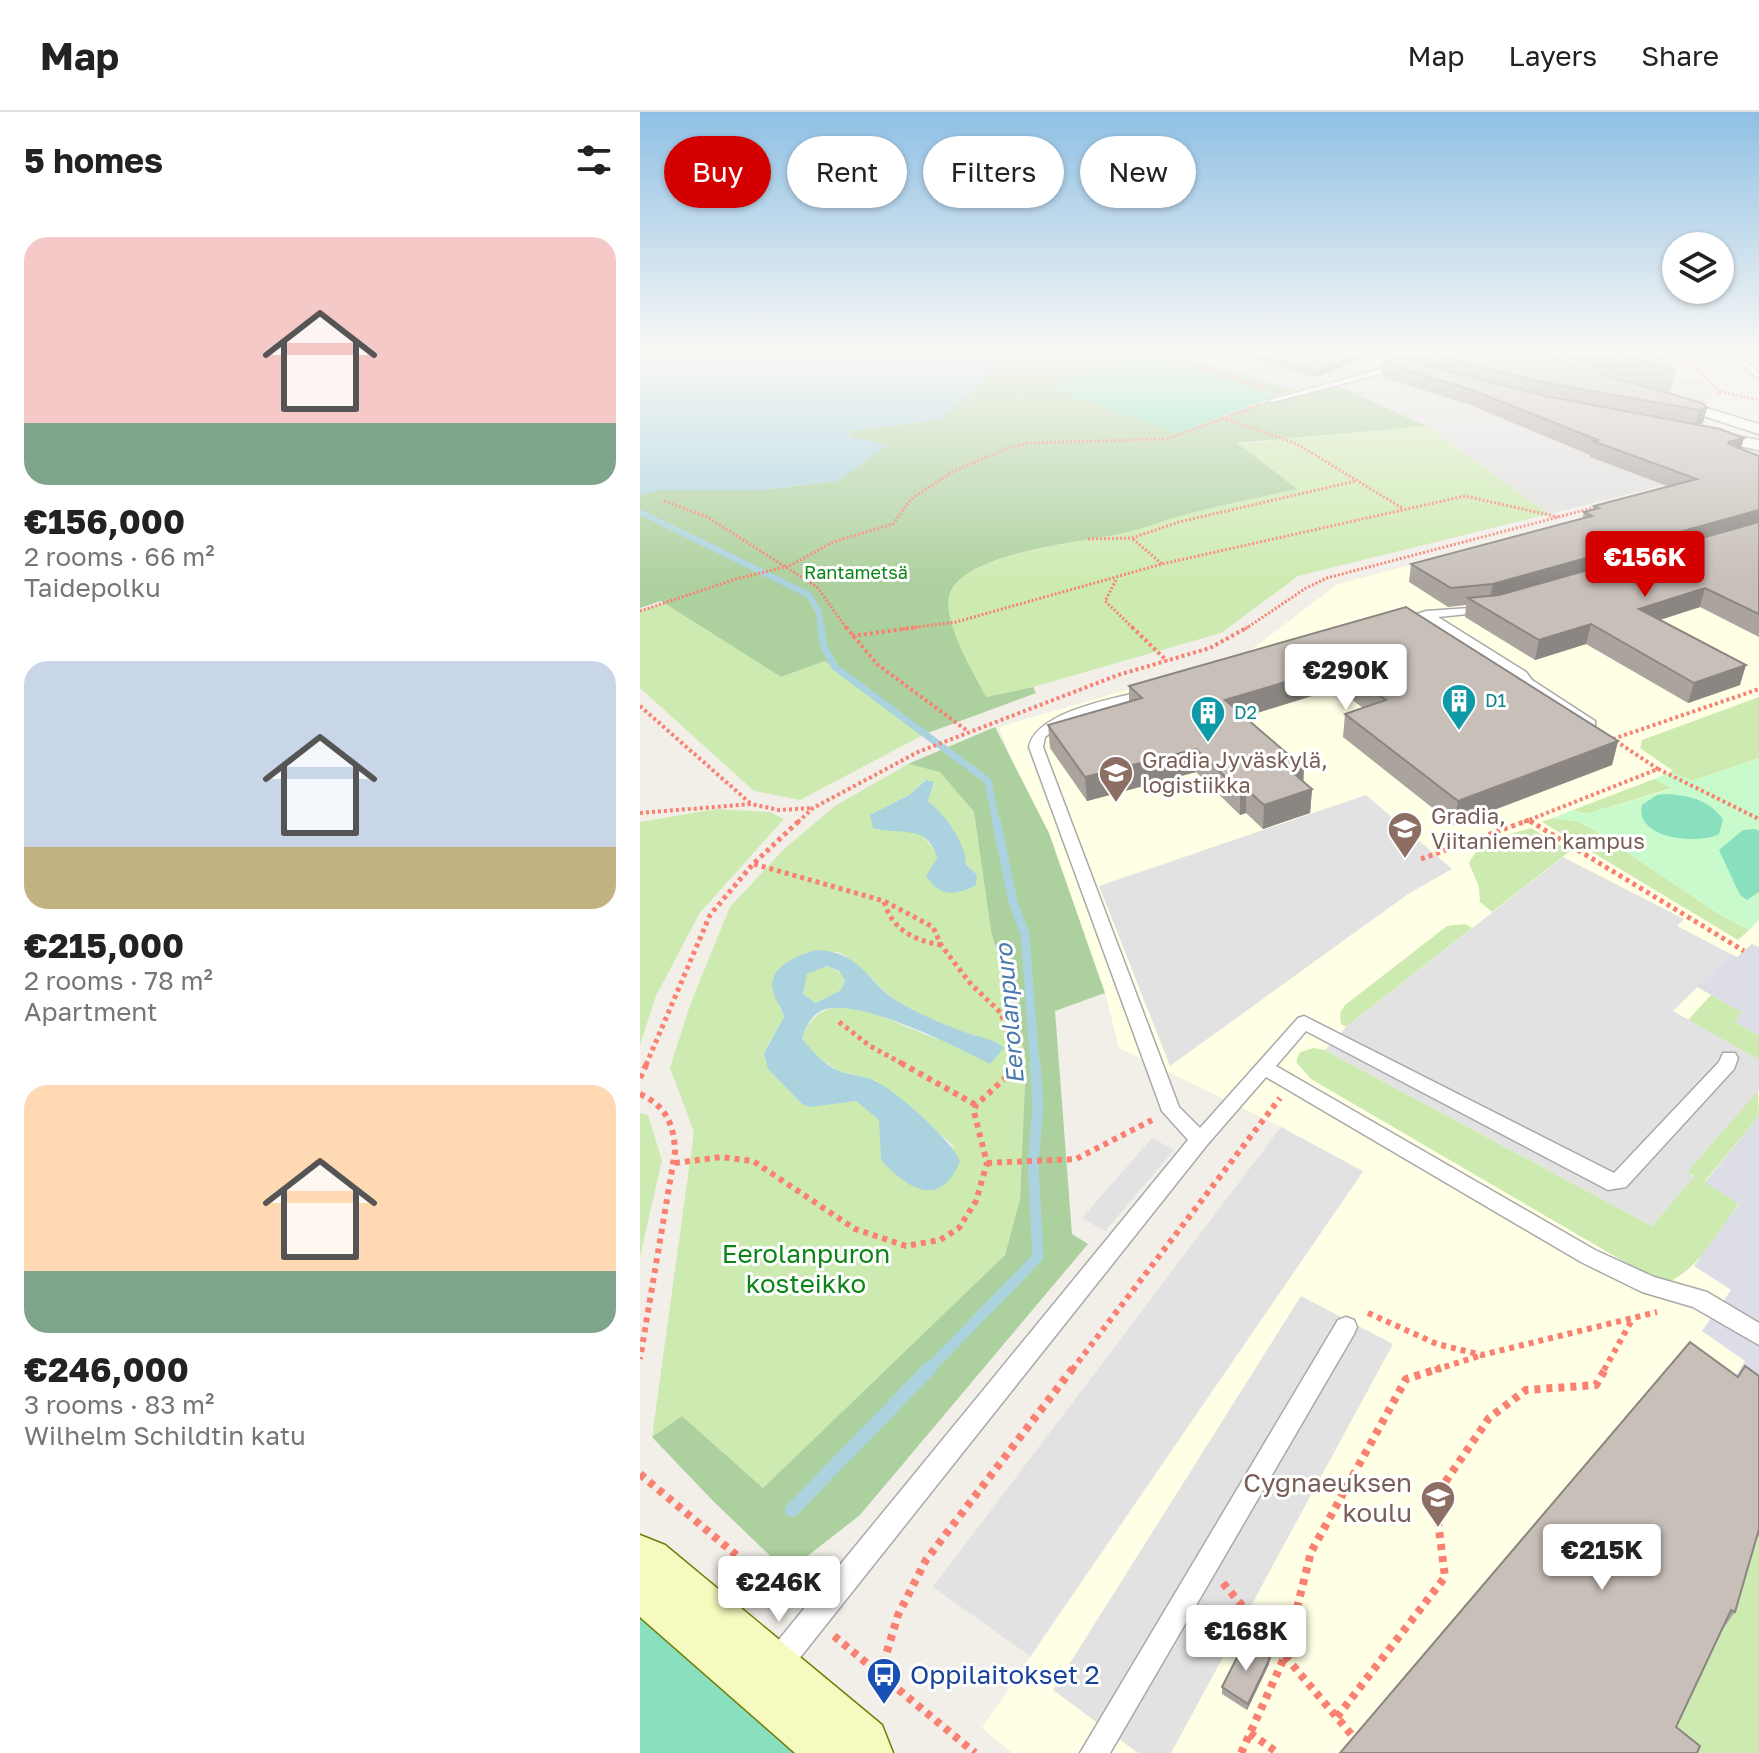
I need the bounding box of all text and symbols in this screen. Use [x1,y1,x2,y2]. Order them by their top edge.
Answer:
text: Map [40,33,119,78]
text: Map [1407,39,1465,72]
text: Layers [1509,39,1597,72]
text: Share [1641,39,1719,72]
chip: Buy [664,136,771,208]
chip: Rent [787,136,907,208]
chip: Filters [923,136,1064,208]
chip: New [1080,136,1196,208]
icon: filters [572,138,616,182]
text: 5 homes [24,140,163,180]
map controls [1662,232,1734,304]
button: layers [1662,232,1734,304]
icon: home [248,289,392,433]
text: €156,000 [24,501,185,541]
pin: €156K [1589,531,1701,599]
text: 2 rooms · 66 m² [24,541,215,572]
text: €156K [1604,541,1686,572]
park label: Rantametsä [804,561,908,583]
text: Taidepolku [24,572,161,603]
pin: €290K [1290,644,1402,712]
text: €290K [1303,654,1389,685]
building icon: D1 [1440,682,1478,732]
place label: D1 [1485,689,1507,711]
building icon: D2 [1189,694,1227,744]
place label: D2 [1234,701,1257,723]
icon: home [248,713,392,857]
place label: Gradia Jyväskylä, logistiikka [1142,746,1328,798]
school or university icon: Gradia Jyväskylä, logistiikka [1097,754,1135,804]
place label: Gradia, Viitaniemen kampus [1431,802,1645,854]
school or university icon: Gradia, Viitaniemen kampus [1386,810,1424,860]
text: €215,000 [24,925,184,965]
water label: Eerolanpuro [988,941,1029,1085]
text: 2 rooms · 78 m² [24,965,213,996]
text: Apartment [24,996,157,1027]
icon: home [248,1137,392,1281]
park label: Eerolanpuron kosteikko [722,1238,890,1299]
text: €246,000 [24,1349,189,1389]
text: 3 rooms · 83 m² [24,1389,214,1420]
text: Wilhelm Schildtin katu [24,1420,306,1451]
place label: Cygnaeuksen koulu [1243,1467,1412,1528]
school or university icon: Cygnaeuksen koulu [1419,1479,1457,1529]
pin: €215K [1546,1524,1658,1592]
text: €215K [1561,1534,1643,1565]
pin: €246K [723,1556,835,1624]
text: €246K [736,1566,822,1597]
pin: €168K [1190,1605,1302,1673]
text: €168K [1204,1615,1288,1646]
bus stop icon: Oppilaitokset 2 [865,1656,903,1706]
place label: Oppilaitokset 2 [910,1659,1100,1690]

